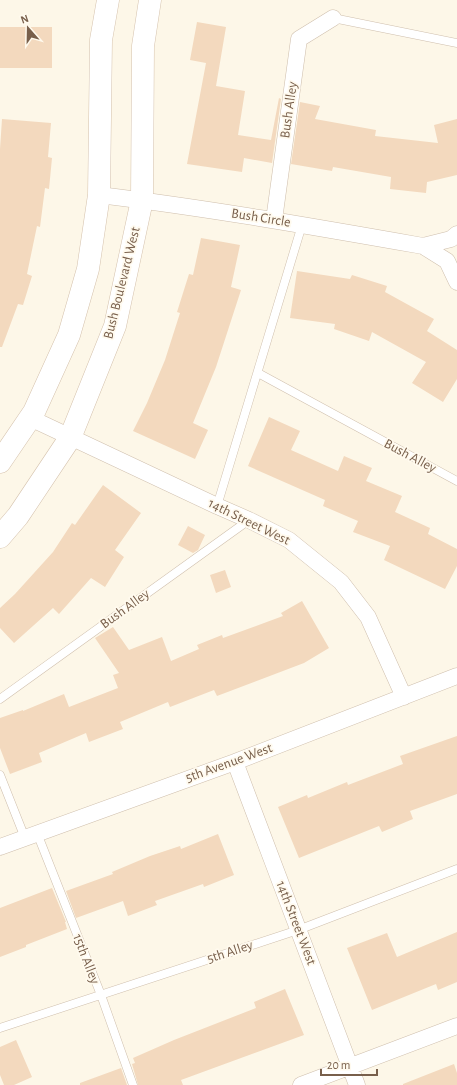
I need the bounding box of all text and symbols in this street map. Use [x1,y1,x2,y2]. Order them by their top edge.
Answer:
north arrow [8,8,48,48]
text: N [19,13,30,26]
street label: Bush Alley [278,81,300,139]
street label: Bush Circle [230,206,292,230]
street label: Bush Boulevard West [101,225,143,340]
street label: Bush Alley [382,436,438,476]
street label: 14th Street West [206,496,292,548]
street label: Bush Alley [98,587,152,631]
street label: 5th Avenue West [184,741,275,785]
street label: 14th Street West [274,879,319,967]
street label: 15th Alley [70,932,102,986]
street label: 5th Alley [205,938,255,966]
scale bar [321,1051,377,1077]
text: 20 m [327,1059,350,1071]

